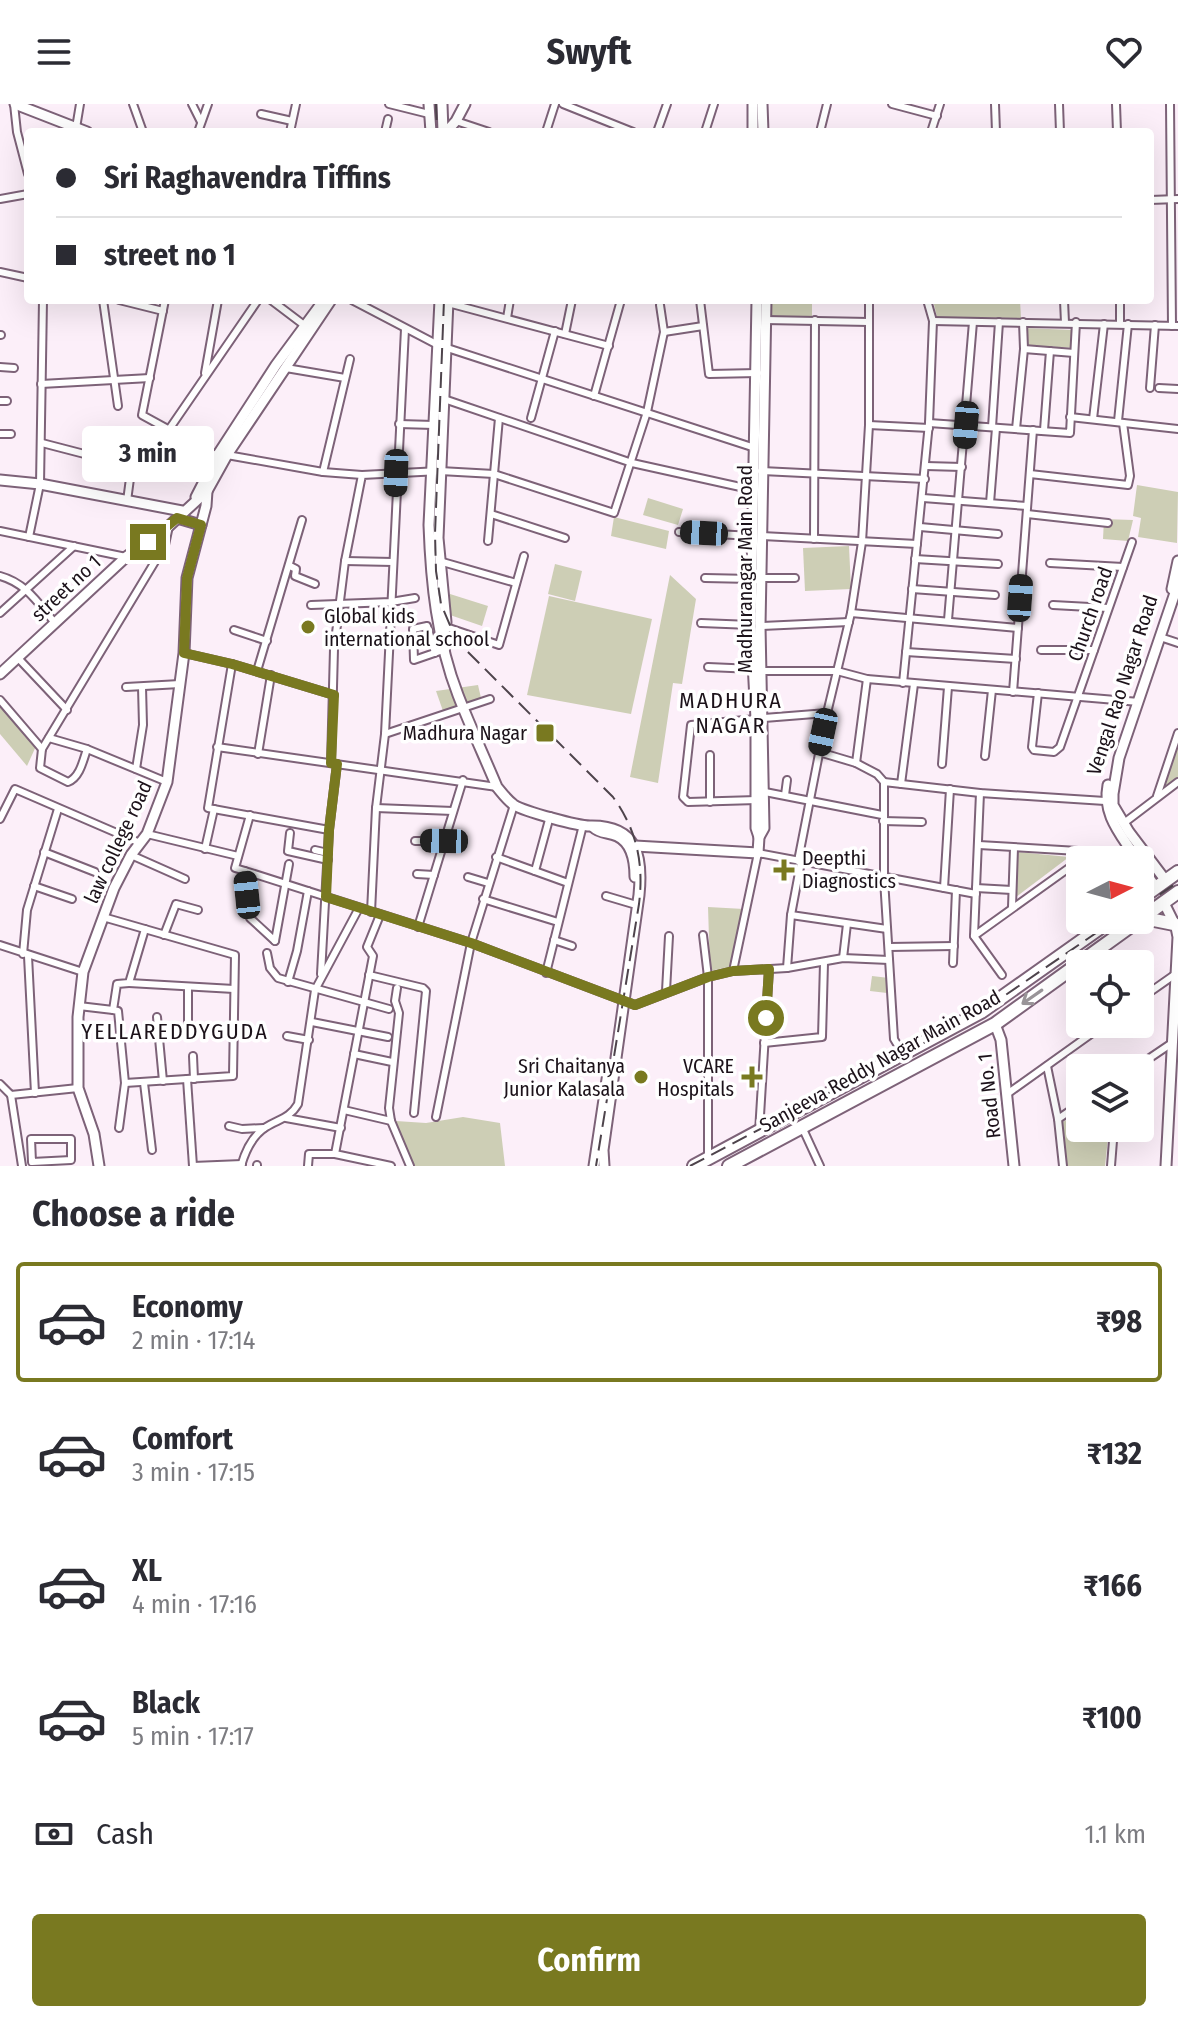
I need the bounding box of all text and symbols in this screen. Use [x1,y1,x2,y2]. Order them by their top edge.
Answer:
icon: menu [32,30,76,74]
text: Swyft [546,30,632,74]
icon: heart [1102,30,1146,74]
text: Sri Raghavendra Tiffins [104,160,391,196]
text: street no 1 [104,237,236,273]
car [952,400,980,450]
callout: 3 min [82,426,214,482]
text: 3 min [119,438,177,469]
car [383,449,409,497]
street label: Madhuranagar Main Road [733,465,757,673]
car [679,520,729,546]
route end [130,524,166,560]
street label: street no 1 [26,550,106,626]
street label: Church road [1063,564,1117,664]
car [1006,573,1034,623]
street label: Vengal Rao Nagar Road [1082,592,1162,778]
place label: Global kids international school [324,604,489,651]
marker: Global kids international school [299,618,317,636]
district label: MADHURA NAGAR [679,687,783,739]
car [806,706,840,758]
place label: Madhura Nagar [403,721,527,745]
marker: Madhura Nagar [534,722,556,744]
street label: law college road [79,777,157,907]
car [420,829,468,853]
place label: Deepthi Diagnostics [802,846,896,893]
north arrow [1066,846,1154,934]
map controls [1066,846,1154,1142]
marker: Deepthi Diagnostics [773,859,795,881]
car [233,870,261,920]
button: locate [1066,950,1154,1038]
street label: Sanjeeva Reddy Nagar Main Road [755,985,1005,1137]
one-way arrow [1022,989,1044,1005]
route start [748,1000,784,1036]
district label: YELLAREDDYGUDA [81,1018,269,1045]
street label: Road No. 1 [973,1052,1005,1140]
place label: Sri Chaitanya Junior Kalasala [503,1054,625,1101]
place label: VCARE Hospitals [657,1054,734,1101]
button: layers [1066,1054,1154,1142]
marker: VCARE Hospitals [741,1066,763,1088]
marker: Sri Chaitanya Junior Kalasala [632,1068,650,1086]
text: Choose a ride [32,1192,235,1236]
icon: car [36,1286,108,1358]
text: Economy [132,1289,243,1325]
text: ₹98 [1096,1304,1142,1340]
text: 2 min · 17:14 [132,1325,255,1356]
icon: car [36,1418,108,1490]
text: Comfort [132,1421,233,1457]
text: ₹132 [1087,1436,1142,1472]
text: 3 min · 17:15 [132,1457,255,1488]
icon: car [36,1550,108,1622]
text: XL [132,1553,162,1589]
text: ₹166 [1083,1568,1142,1604]
text: 4 min · 17:16 [132,1589,257,1620]
icon: car [36,1682,108,1754]
text: Black [132,1685,200,1721]
text: ₹100 [1082,1700,1142,1736]
text: 5 min · 17:17 [132,1721,254,1752]
icon: cash [32,1812,76,1856]
text: Cash [96,1816,154,1852]
text: 1.1 km [1085,1819,1146,1850]
button: Confirm [32,1914,1146,2006]

